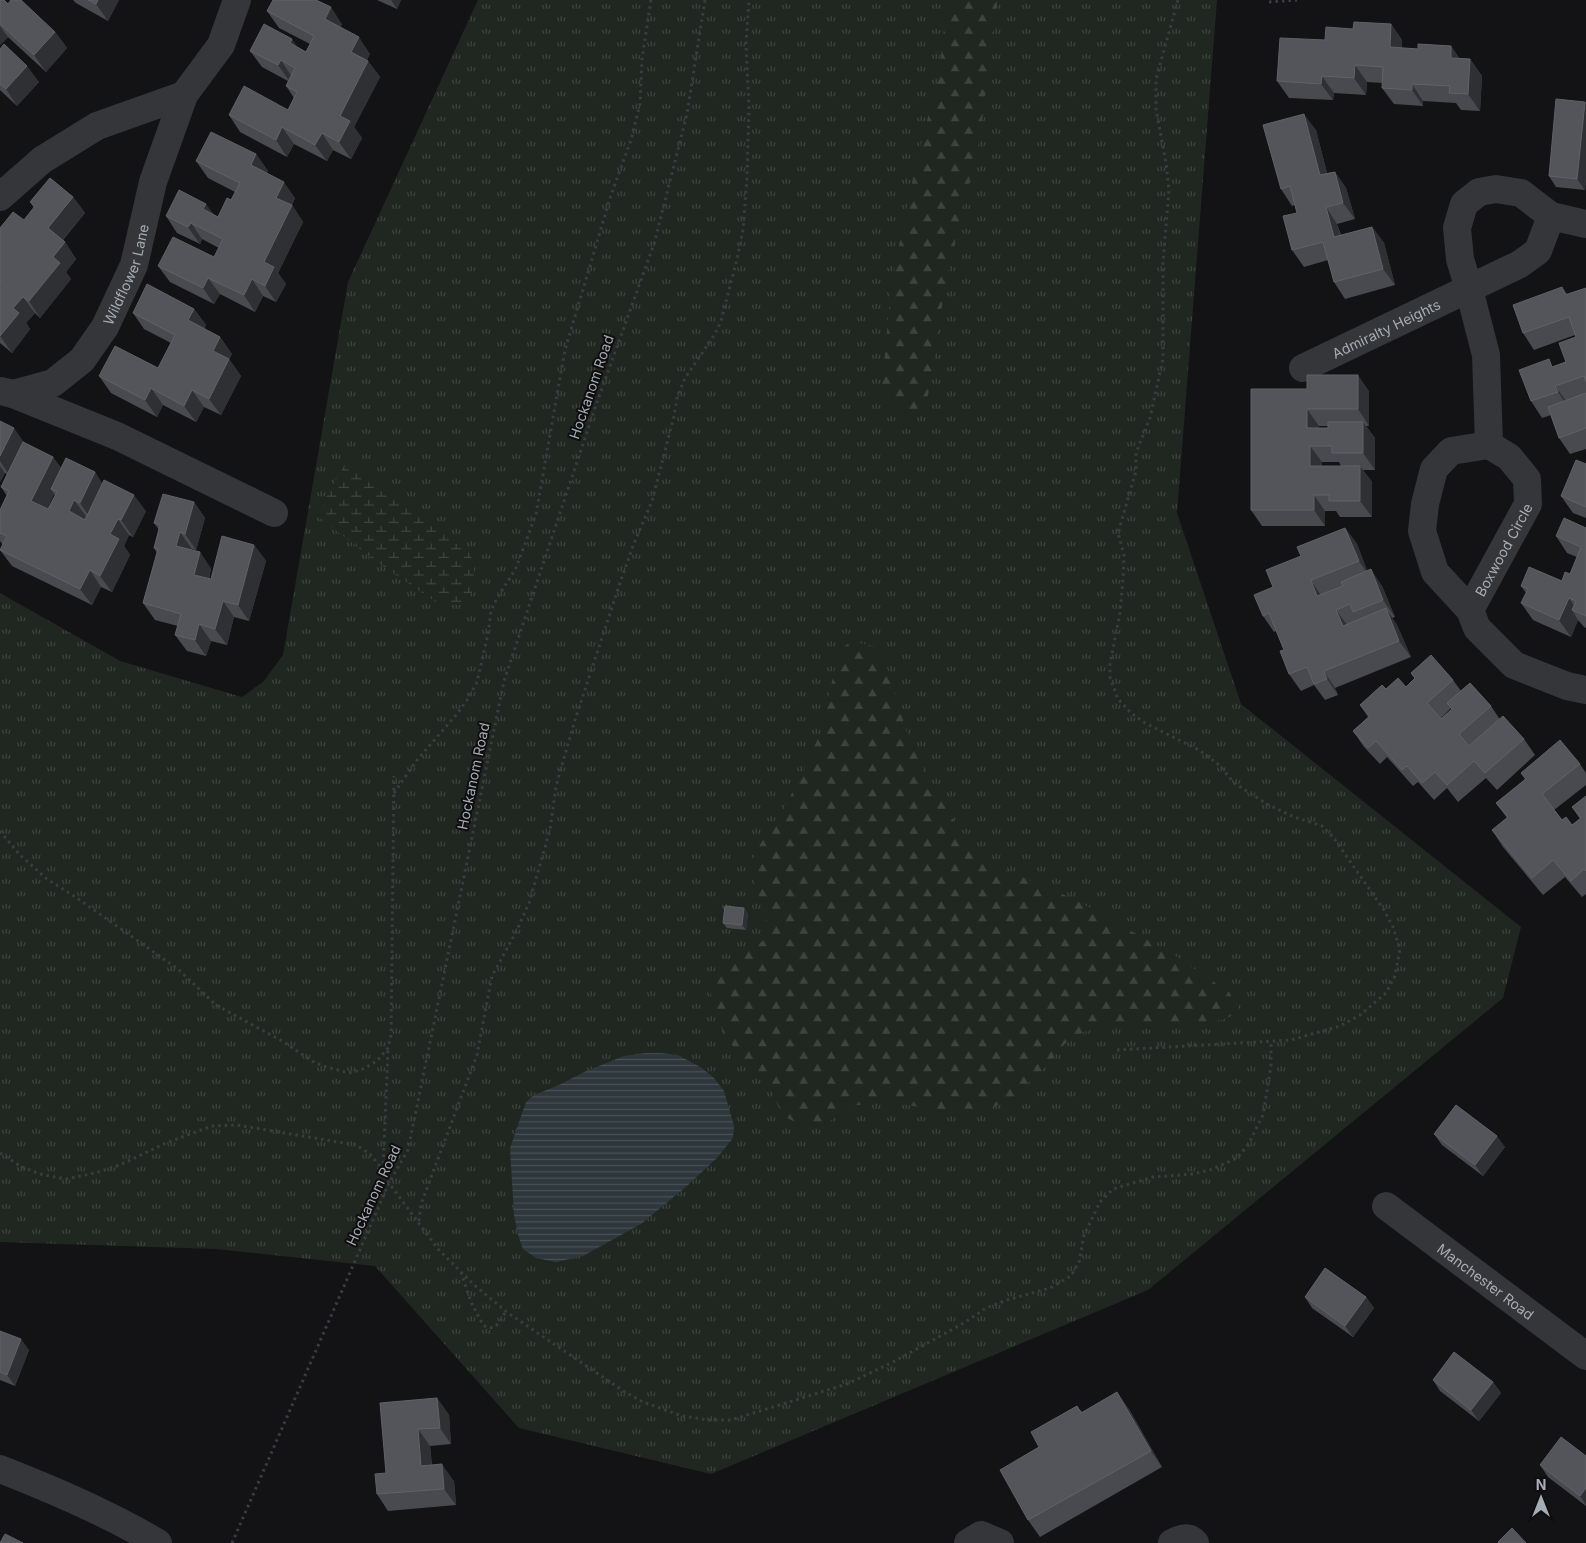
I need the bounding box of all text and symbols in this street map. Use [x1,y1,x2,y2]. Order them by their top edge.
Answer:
street label: Wildflower Lane [99,222,152,327]
street label: Admiralty Heights [1329,295,1443,361]
street label: Hockanom Road [565,333,617,441]
street label: Boxwood Circle [1471,500,1535,599]
street label: Hockanom Road [453,721,493,831]
street label: Hockanom Road [342,1142,404,1248]
street label: Manchester Road [1434,1239,1538,1323]
north arrow [1516,1473,1566,1523]
text: N [1536,1476,1546,1493]

